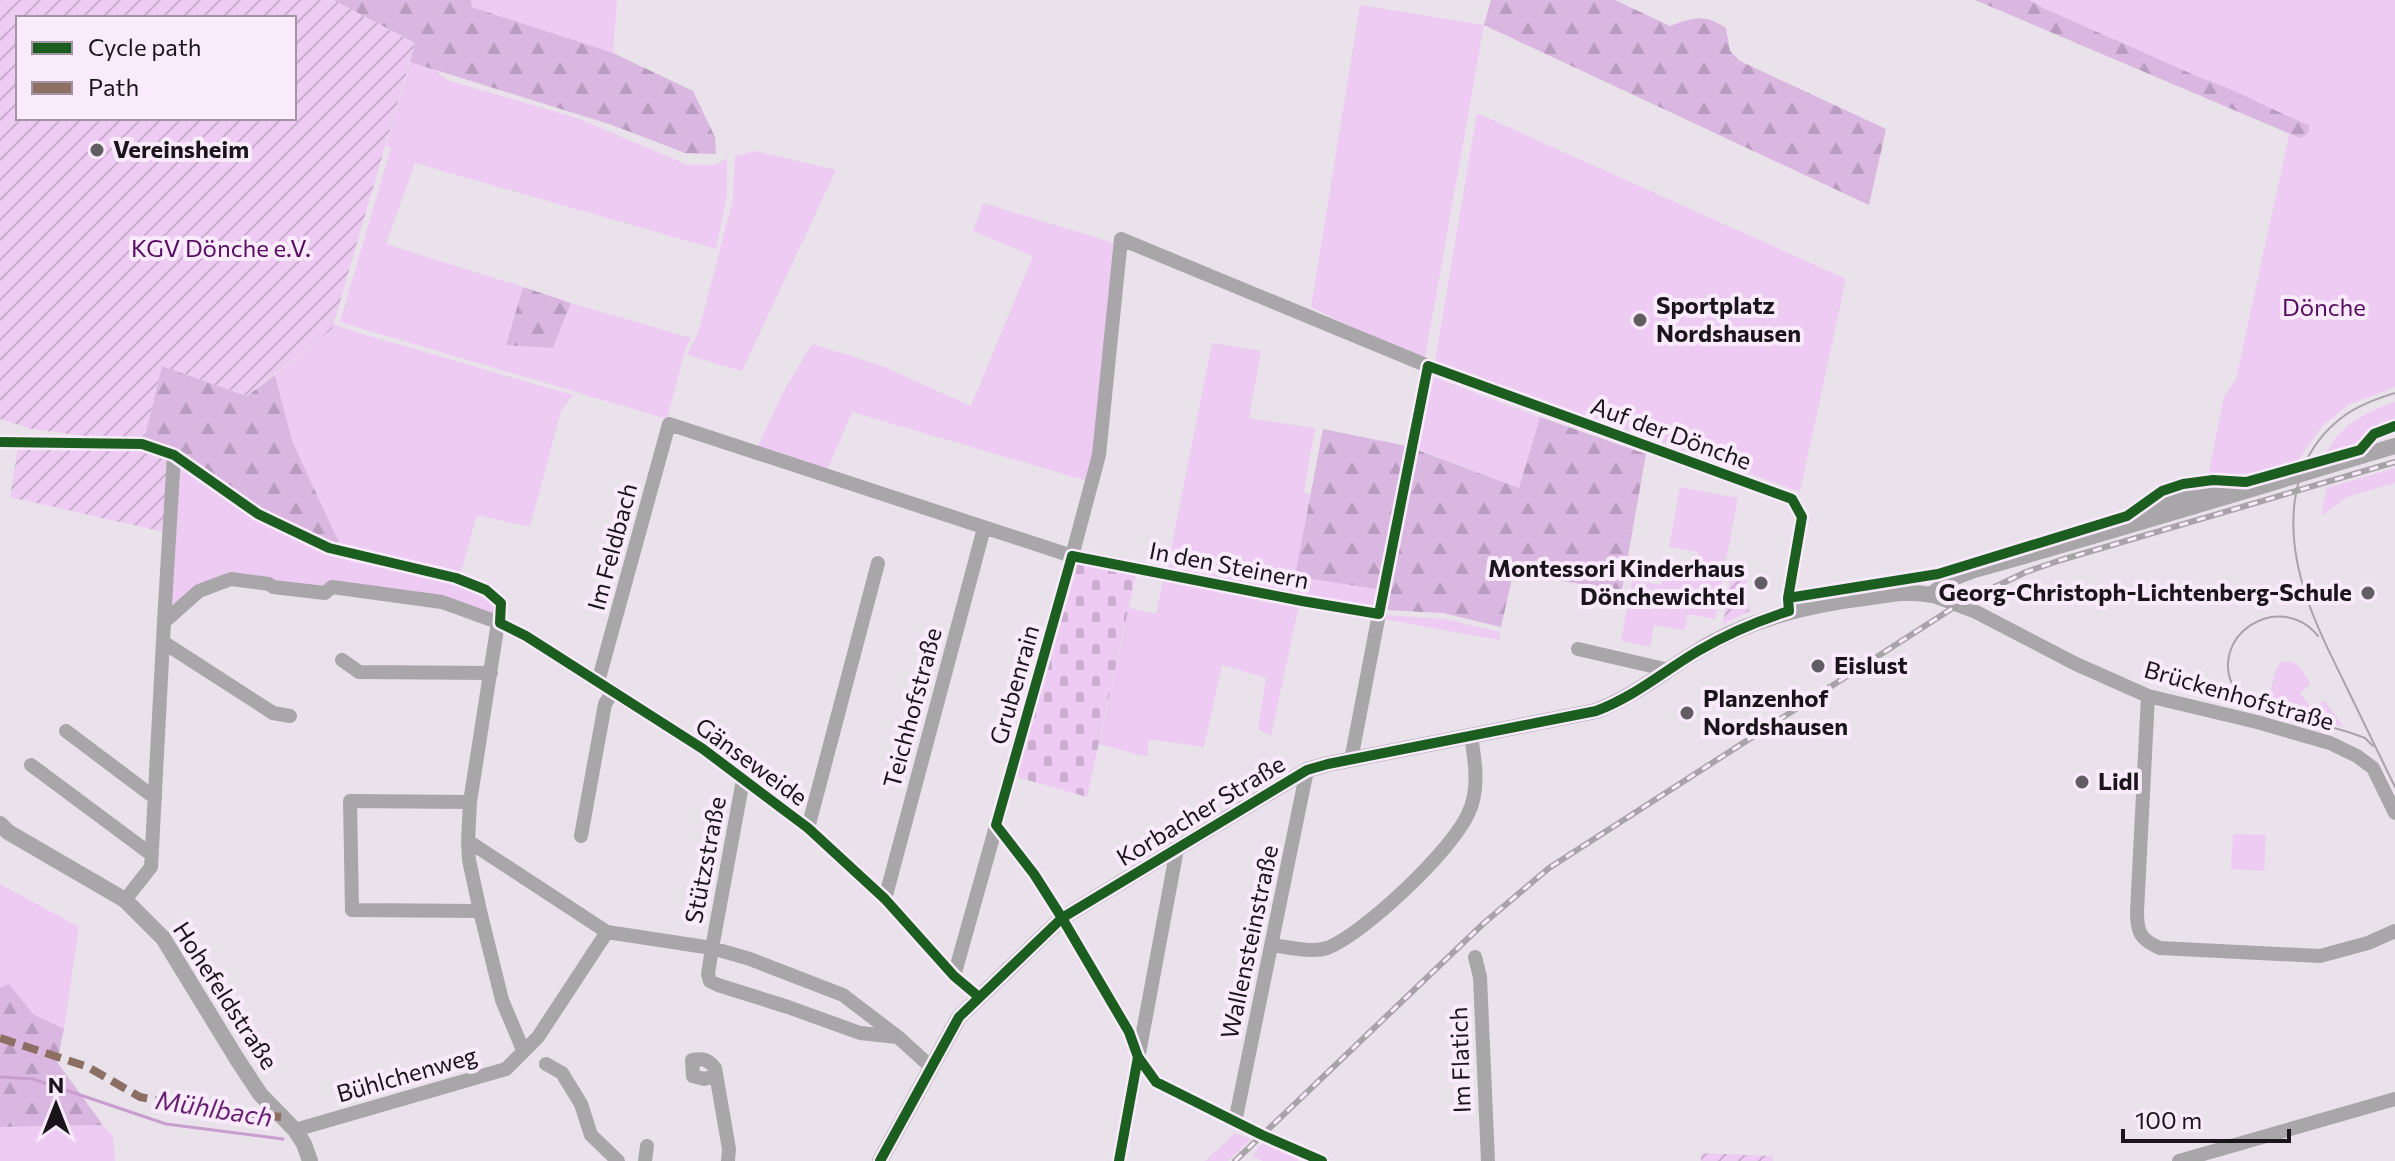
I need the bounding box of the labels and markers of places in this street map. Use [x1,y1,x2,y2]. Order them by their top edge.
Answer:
place label: Vereinsheim [113,134,249,163]
marker: Vereinsheim [88,141,106,159]
place label: Sportplatz Nordshausen [1656,290,1801,347]
marker: Sportplatz Nordshausen [1631,311,1649,329]
place label: Montessori Kinderhaus Dönchewichtel [1488,553,1745,610]
marker: Montessori Kinderhaus Dönchewichtel [1752,574,1770,592]
place label: Georg-Christoph-Lichtenberg-Schule [1939,577,2352,606]
marker: Georg-Christoph-Lichtenberg-Schule [2359,584,2377,602]
place label: Eislust [1834,650,1908,679]
marker: Eislust [1809,657,1827,675]
place label: Planzenhof Nordshausen [1703,683,1848,740]
marker: Planzenhof Nordshausen [1678,704,1696,722]
place label: Lidl [2098,766,2139,795]
marker: Lidl [2073,773,2091,791]

